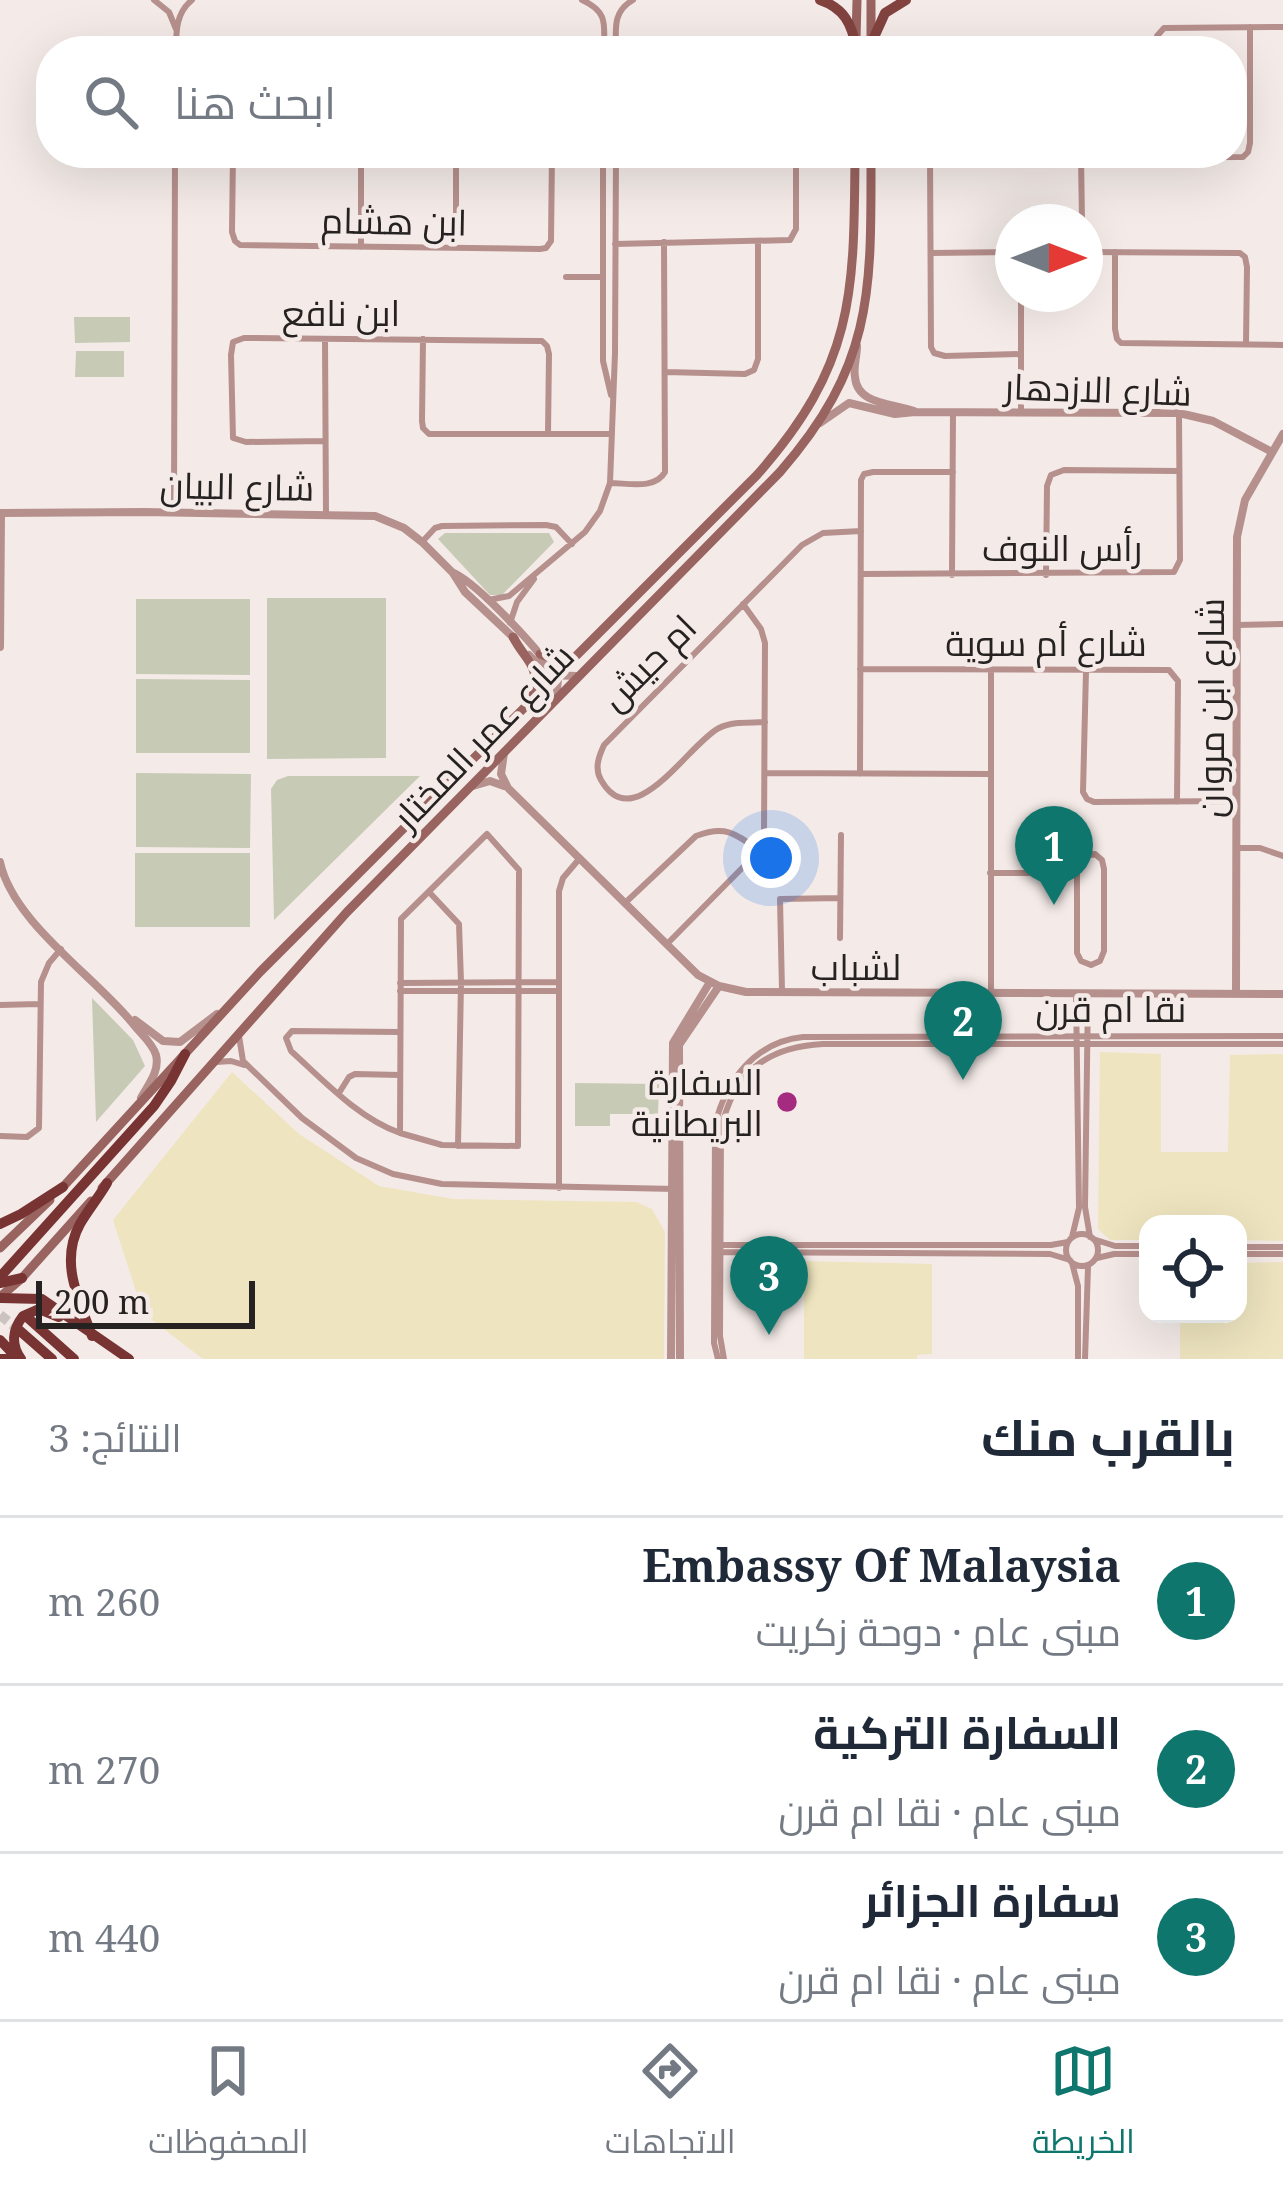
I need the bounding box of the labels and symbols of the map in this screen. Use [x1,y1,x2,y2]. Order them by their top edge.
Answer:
street label: ابن هشام [320,195,468,248]
north arrow [995,204,1103,312]
street label: ابن نافع [282,288,400,338]
street label: شارع الازدهار [1001,361,1193,418]
street label: شارع البيان [159,460,315,513]
street label: رأس النوف [982,523,1142,572]
street label: شارع ابن مروان [1186,598,1236,818]
street label: ام حيش [589,603,707,721]
street label: شارع أم سوية [945,618,1147,668]
street label: شارع عمر المختار [380,632,585,842]
pin: 1 [1015,806,1093,905]
your location [741,828,801,888]
street label: لشباب [811,942,901,991]
pin: 2 [924,981,1002,1080]
street label: نقا ام قرن [1036,984,1186,1034]
place label: السفارة البريطانية [631,1057,763,1147]
marker: السفارة البريطانية [774,1089,800,1115]
pin: 3 [730,1236,808,1335]
scale bar [36,1275,255,1328]

